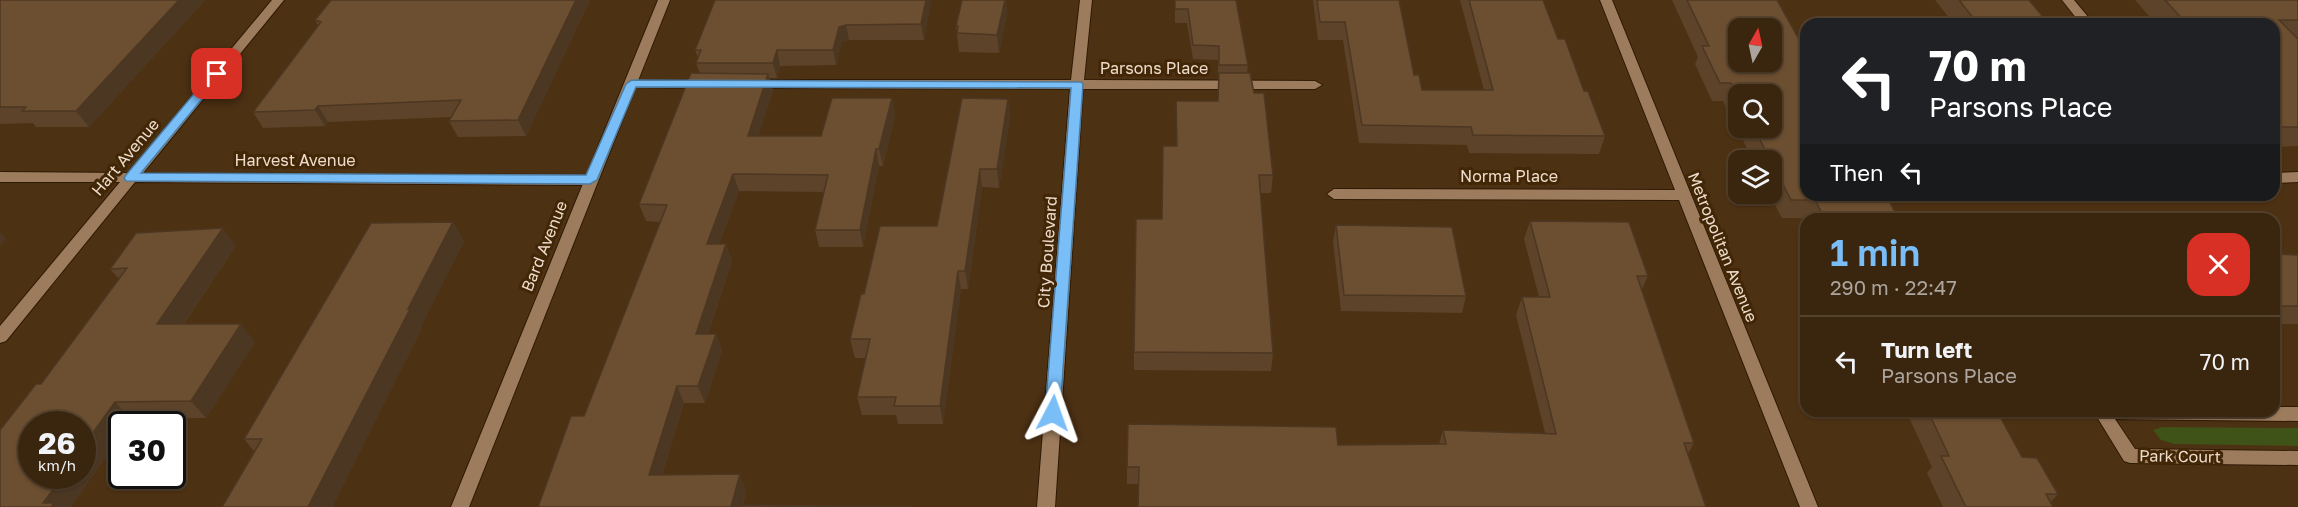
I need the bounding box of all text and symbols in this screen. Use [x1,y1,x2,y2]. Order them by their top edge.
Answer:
north arrow [1728,18,1782,72]
map controls [1728,18,1782,204]
text: 70 m [1929,40,2026,90]
icon: left [1830,42,1908,120]
pin [191,48,242,99]
icon: arrive [200,57,233,90]
street label: Parsons Place [1100,58,1208,78]
button: search [1728,84,1782,138]
text: Parsons Place [1929,91,2112,123]
street label: Hart Avenue [87,114,163,200]
street label: Harvest Avenue [234,150,356,170]
button: layers [1728,150,1782,204]
icon: left [1895,156,1928,189]
text: Then [1830,159,1883,186]
street label: Norma Place [1460,166,1558,186]
street label: Metropolitan Avenue [1684,169,1762,325]
street label: City Boulevard [1033,195,1061,309]
street label: Bard Avenue [517,198,571,294]
text: 1 min [1830,231,1920,274]
button: close [2187,233,2250,296]
text: 290 m · 22:47 [1830,275,1957,299]
text: Turn left [1881,336,1972,363]
icon: left [1830,345,1863,378]
text: 70 m [2200,348,2250,375]
text: Parsons Place [1881,363,2017,387]
position arrow [1021,381,1085,445]
speed limit sign: 30 [108,411,186,489]
text: 26 [38,425,76,461]
street label: Park Court [2139,445,2221,467]
text: km/h [38,456,76,474]

